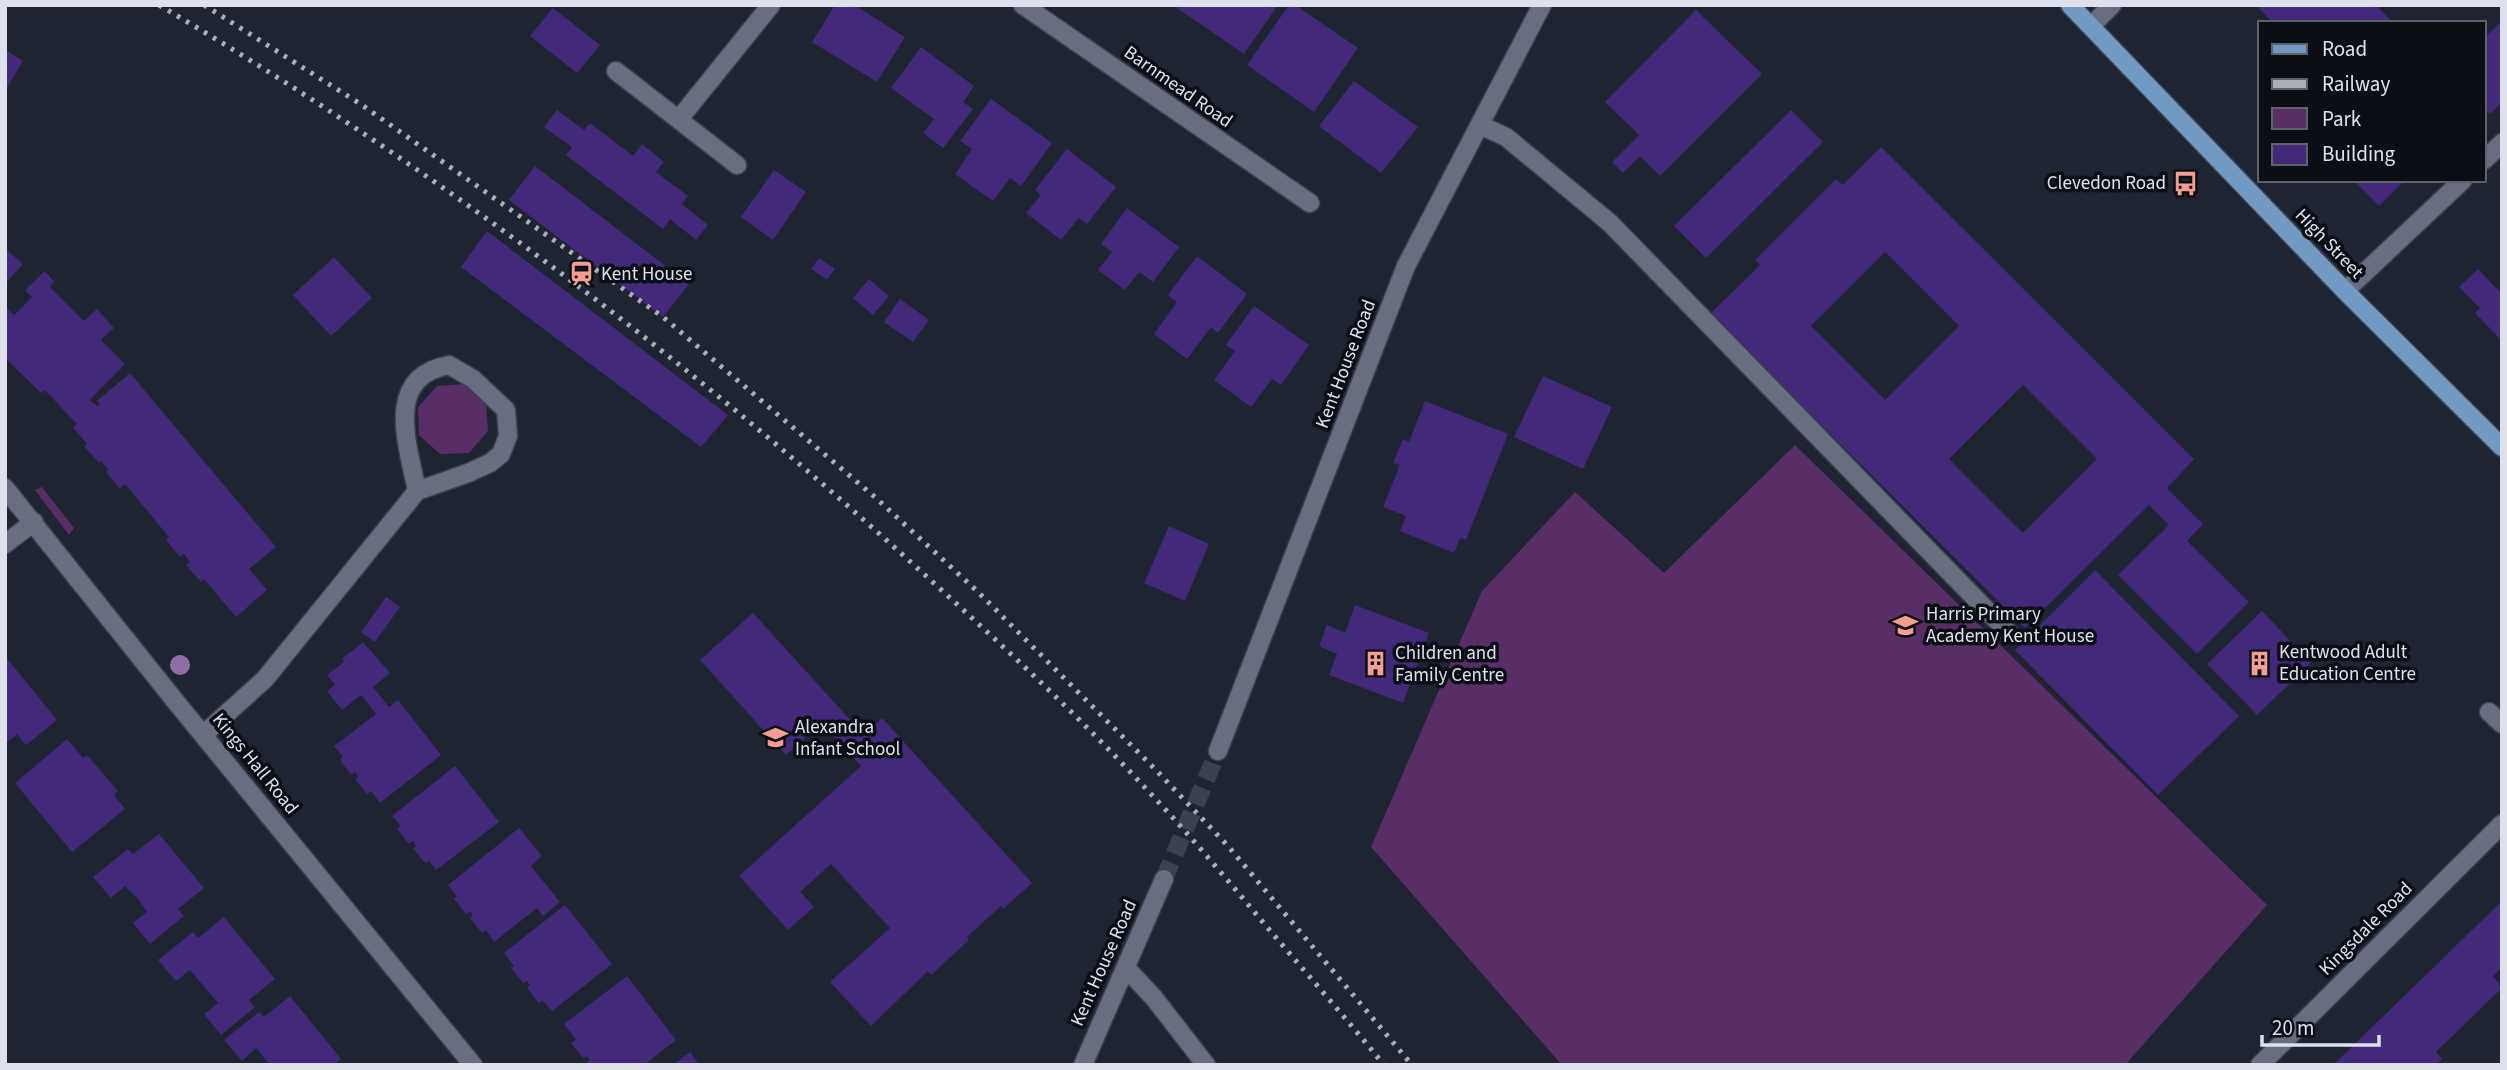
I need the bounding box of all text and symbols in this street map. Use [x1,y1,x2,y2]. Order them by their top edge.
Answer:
legend [2258,21,2486,182]
text: Road [2322,34,2367,64]
street label: Barnmead Road [1118,39,1238,135]
text: Railway [2322,69,2390,99]
text: Park [2322,104,2362,134]
text: Building [2322,139,2396,169]
bus stop icon: Clevedon Road [2172,169,2200,197]
place label: Clevedon Road [2047,170,2166,197]
street label: High Street [2289,203,2370,286]
station icon: Kent House [567,260,595,288]
place label: Kent House [601,261,692,288]
street label: Kent House Road [1309,296,1383,432]
place label: Harris Primary Academy Kent House [1926,601,2094,650]
school or university icon: Harris Primary Academy Kent House [1892,611,1920,639]
place label: Kentwood Adult Education Centre [2279,639,2416,688]
place label: Children and Family Centre [1395,640,1504,689]
building icon: Kentwood Adult Education Centre [2245,649,2273,677]
building icon: Children and Family Centre [1361,650,1389,678]
street label: Kings Hall Road [206,707,304,821]
place label: Alexandra Infant School [795,714,900,763]
school or university icon: Alexandra Infant School [761,724,789,752]
street label: Kingsdale Road [2313,876,2419,982]
street label: Kent House Road [1064,895,1144,1031]
scale bar [2262,1004,2379,1048]
text: 20 m [2272,1013,2314,1043]

